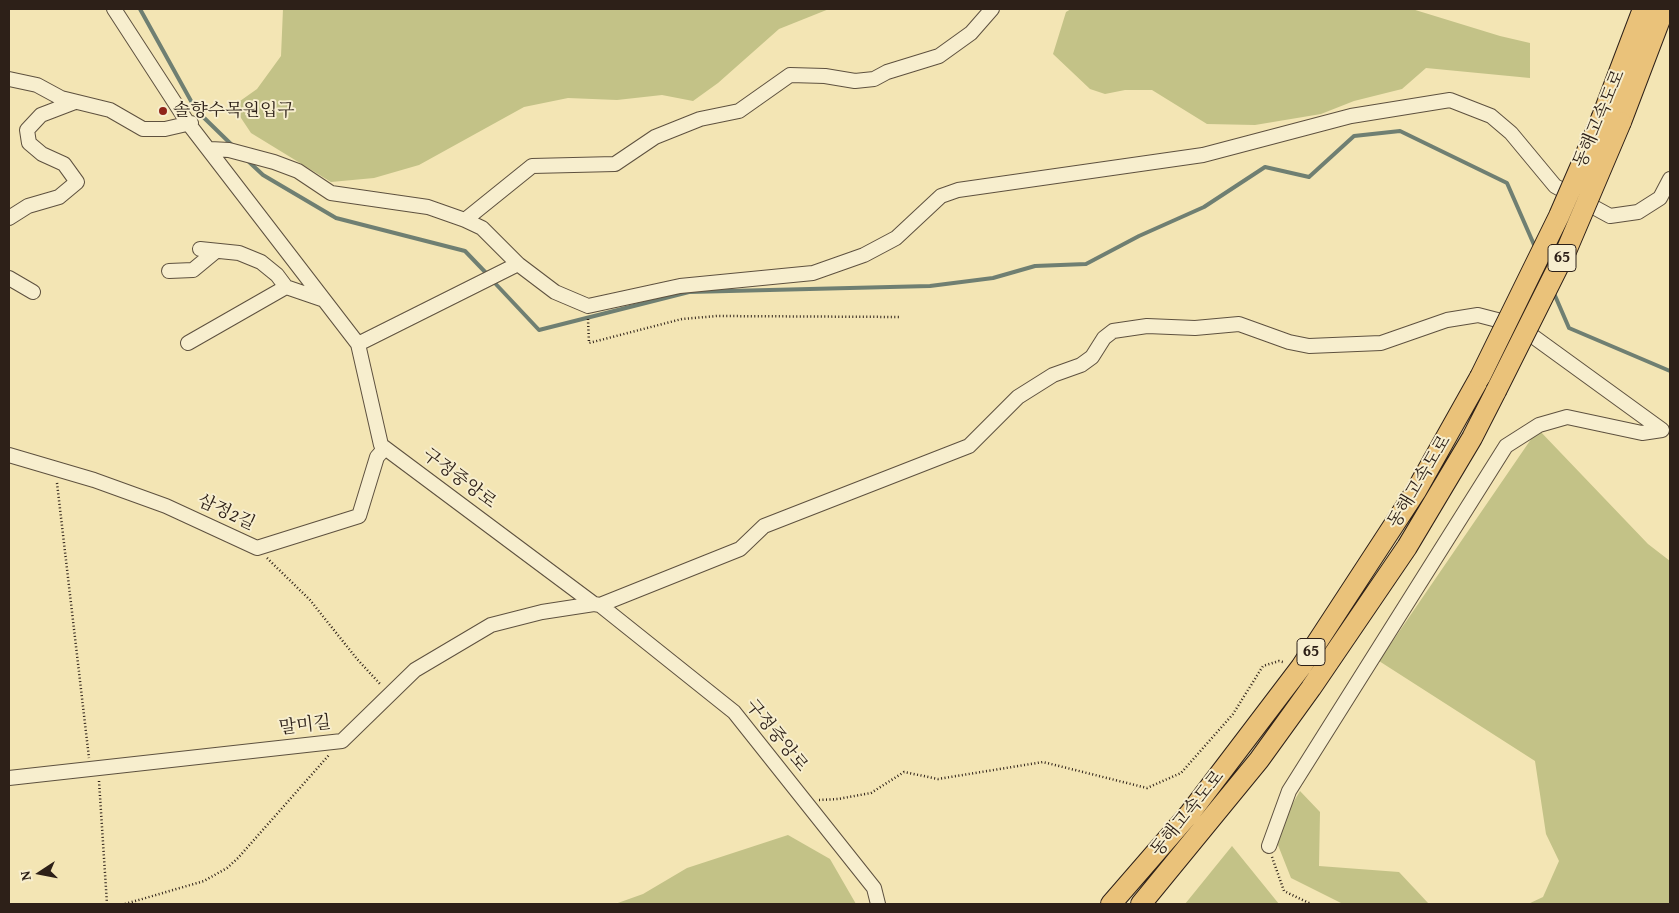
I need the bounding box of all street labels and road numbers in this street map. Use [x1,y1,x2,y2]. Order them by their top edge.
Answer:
street label: 동해고속도로 [1570,67,1630,171]
road number: 65 [1548,244,1576,272]
street label: 동해고속도로 [1384,432,1456,532]
street label: 구정중앙로 [418,444,500,514]
street label: 삼정2길 [194,490,258,536]
road number: 65 [1297,638,1325,666]
street label: 구정중앙로 [740,695,812,777]
street label: 말미길 [278,712,332,740]
street label: 동해고속도로 [1147,767,1229,861]

